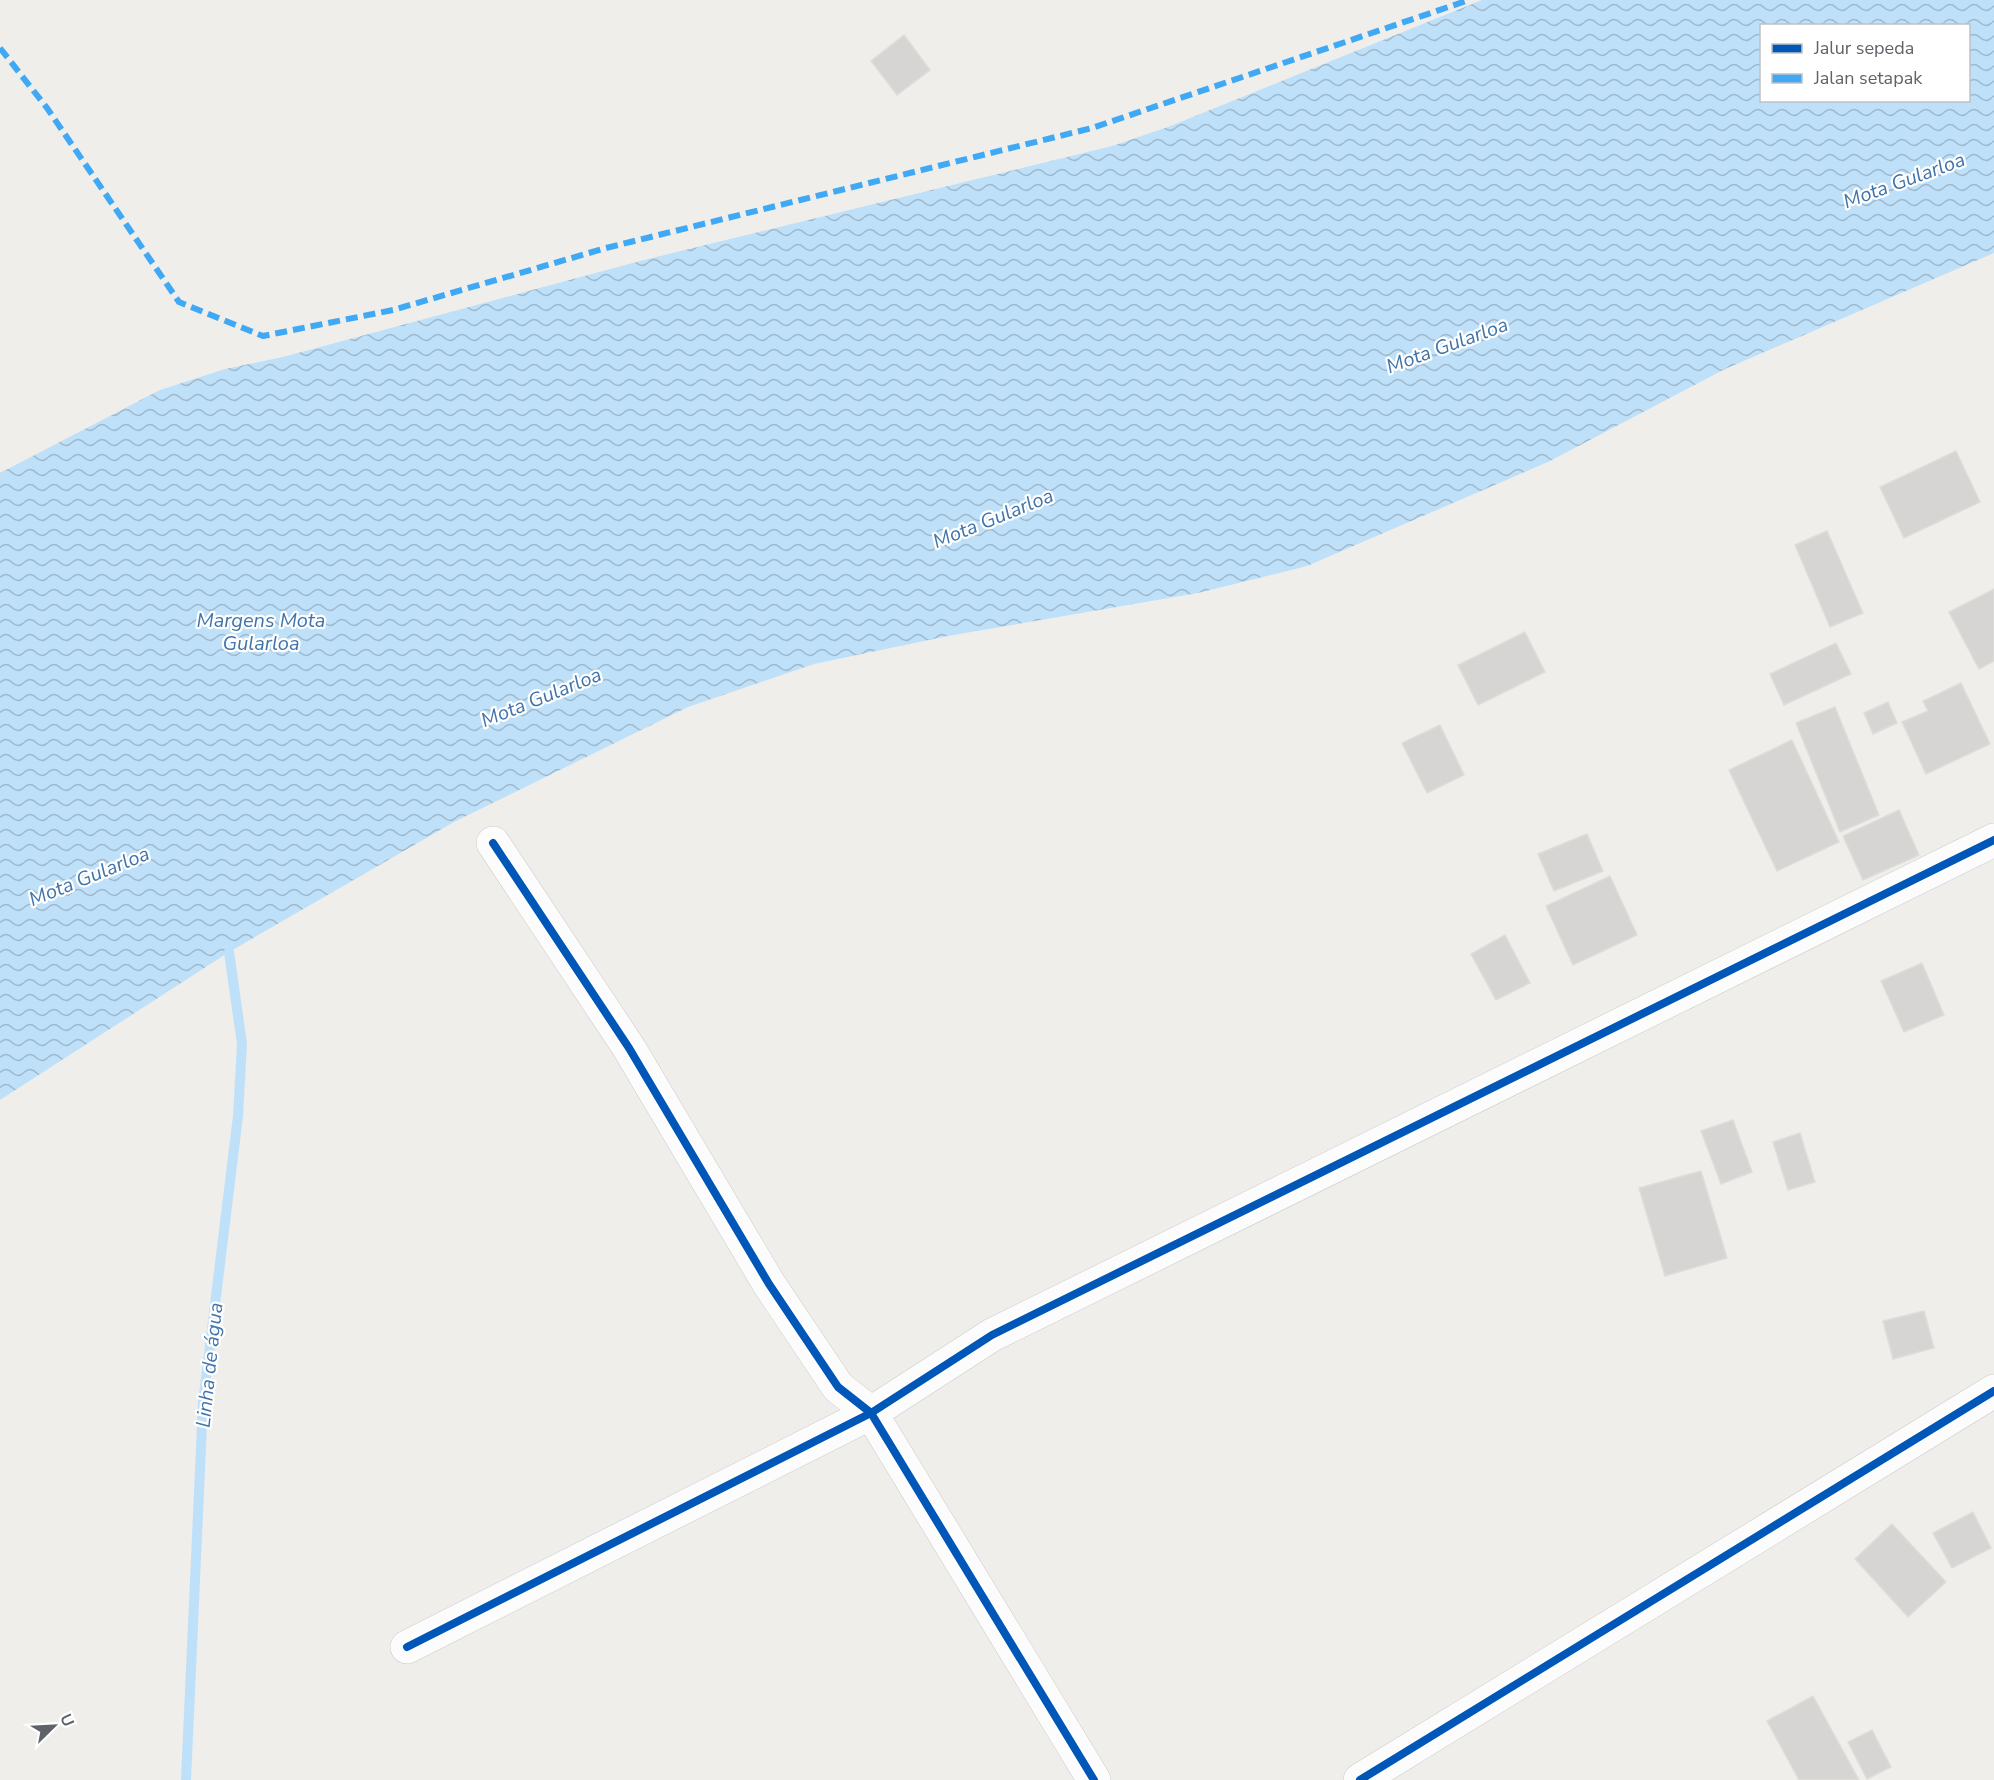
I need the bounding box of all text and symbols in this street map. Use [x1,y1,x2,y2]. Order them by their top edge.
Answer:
legend [1760,24,1970,102]
text: Jalur sepeda [1813,36,1914,60]
text: Jalan setapak [1813,66,1923,90]
water label: Mota Gularloa [1839,146,1969,215]
water label: Mota Gularloa [1382,311,1512,380]
water label: Mota Gularloa [929,482,1058,555]
water label: Margens Mota Gularloa [197,607,325,657]
water label: Mota Gularloa [477,661,606,734]
water label: Mota Gularloa [25,840,154,913]
water label: Linha de água [190,1301,229,1429]
north arrow [24,1696,84,1756]
text: U [54,1710,79,1730]

